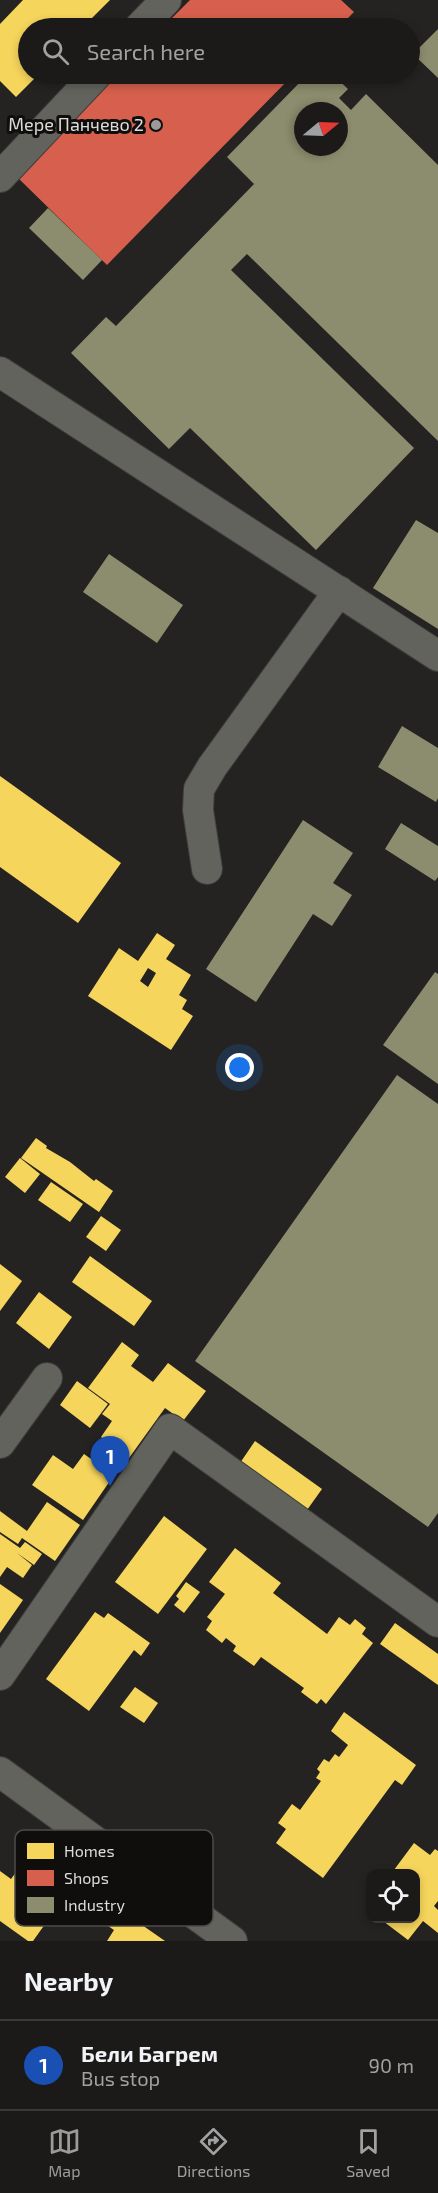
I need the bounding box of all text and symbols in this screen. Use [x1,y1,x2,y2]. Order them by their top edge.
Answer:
search box [18,18,420,84]
icon: search [39,35,72,68]
text: Search here [87,38,205,64]
north arrow [294,102,348,156]
place label: Мере Панчево 2 [8,113,144,135]
marker: Мере Панчево 2 [149,118,163,132]
your location [225,1053,254,1082]
pin: 1 [90,1436,130,1486]
legend [15,1830,213,1926]
text: Homes [64,1841,115,1860]
text: Shops [64,1868,109,1887]
map controls [366,1869,420,1923]
button: locate [366,1869,420,1923]
text: Industry [64,1895,125,1914]
text: Nearby [24,1965,113,1996]
text: Бели Багрем [81,2040,218,2066]
text: 1 [39,2053,48,2077]
text: 90 m [369,2053,414,2077]
text: Bus stop [81,2066,160,2090]
tab: Map [48,2125,81,2180]
tab: Directions [177,2125,250,2180]
tab: Saved [346,2125,390,2180]

